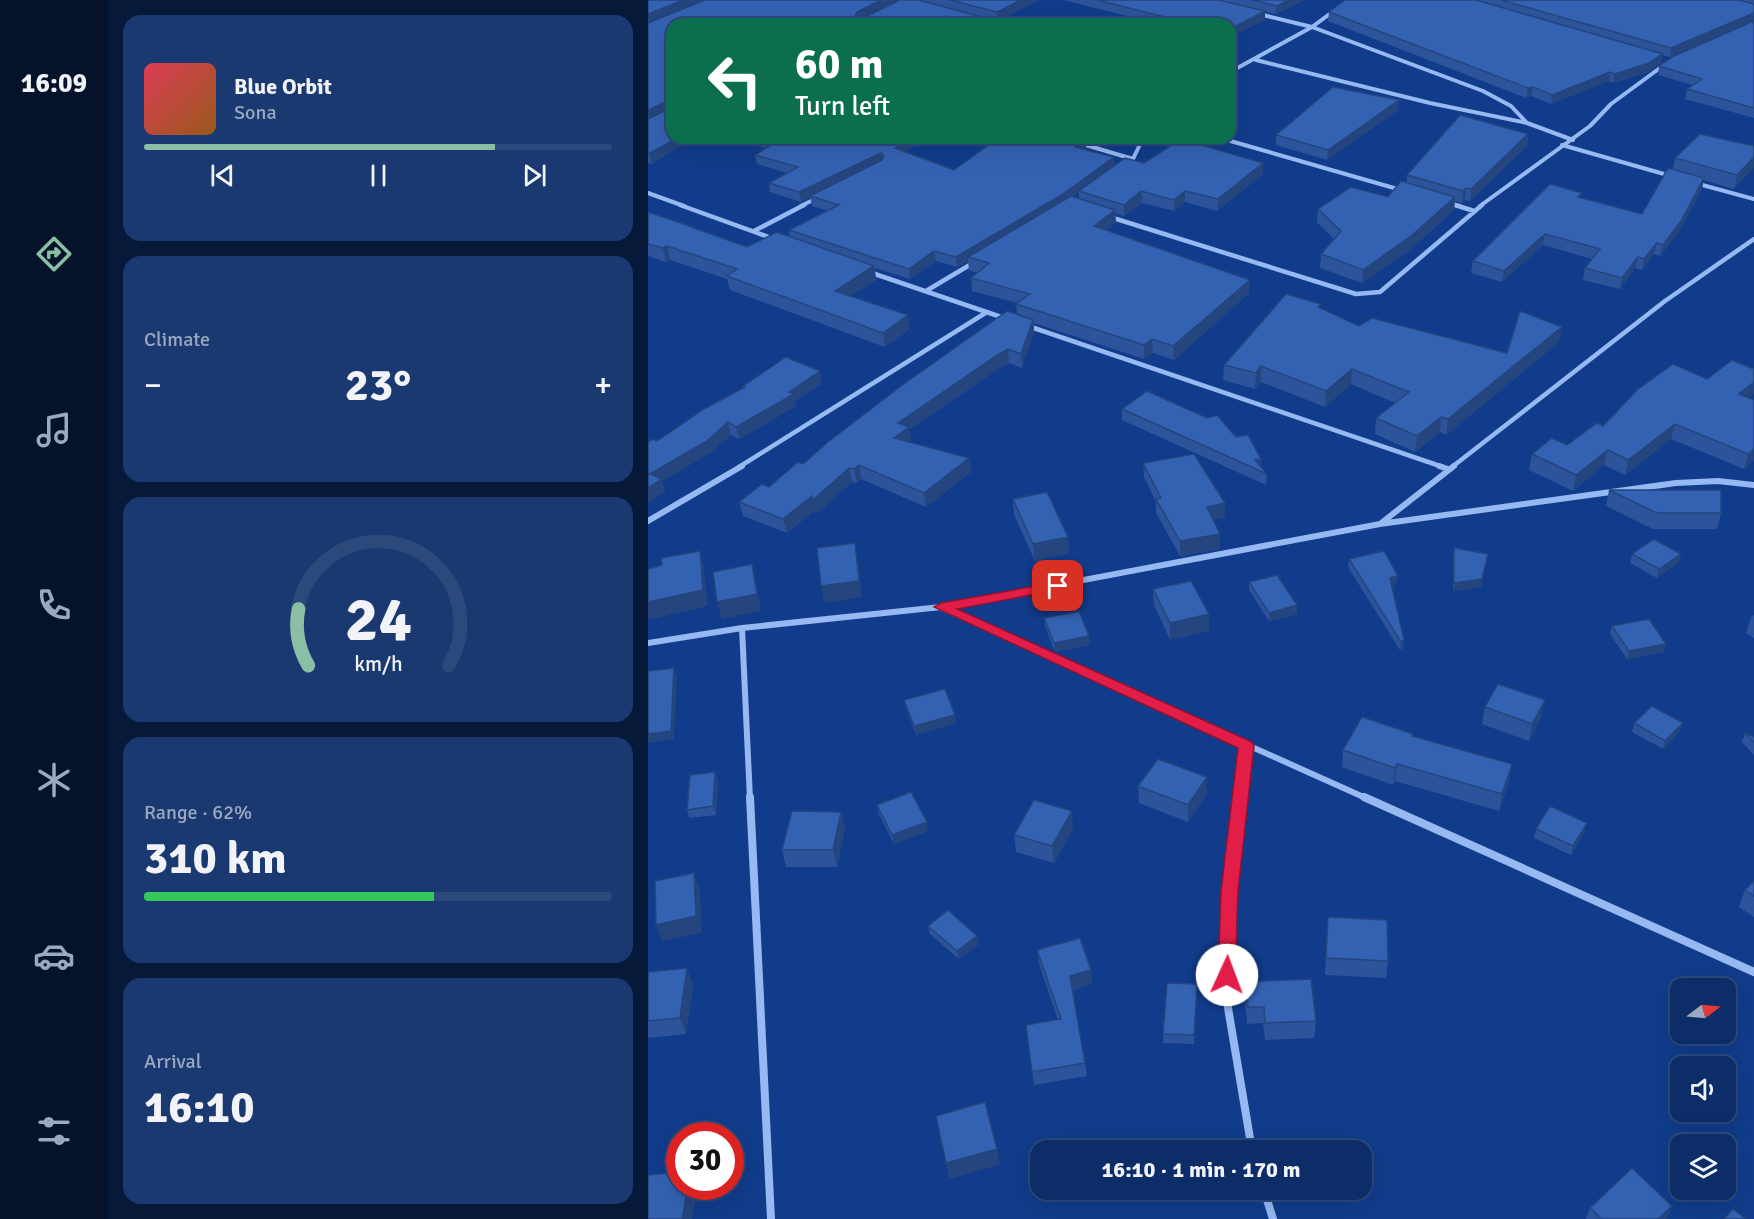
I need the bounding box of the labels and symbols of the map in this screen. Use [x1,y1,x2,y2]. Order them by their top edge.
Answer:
pin [1032,560,1083,611]
position arrow [1195,943,1259,1007]
north arrow [1670,978,1736,1044]
speed limit sign: 30 [666,1122,744,1200]

